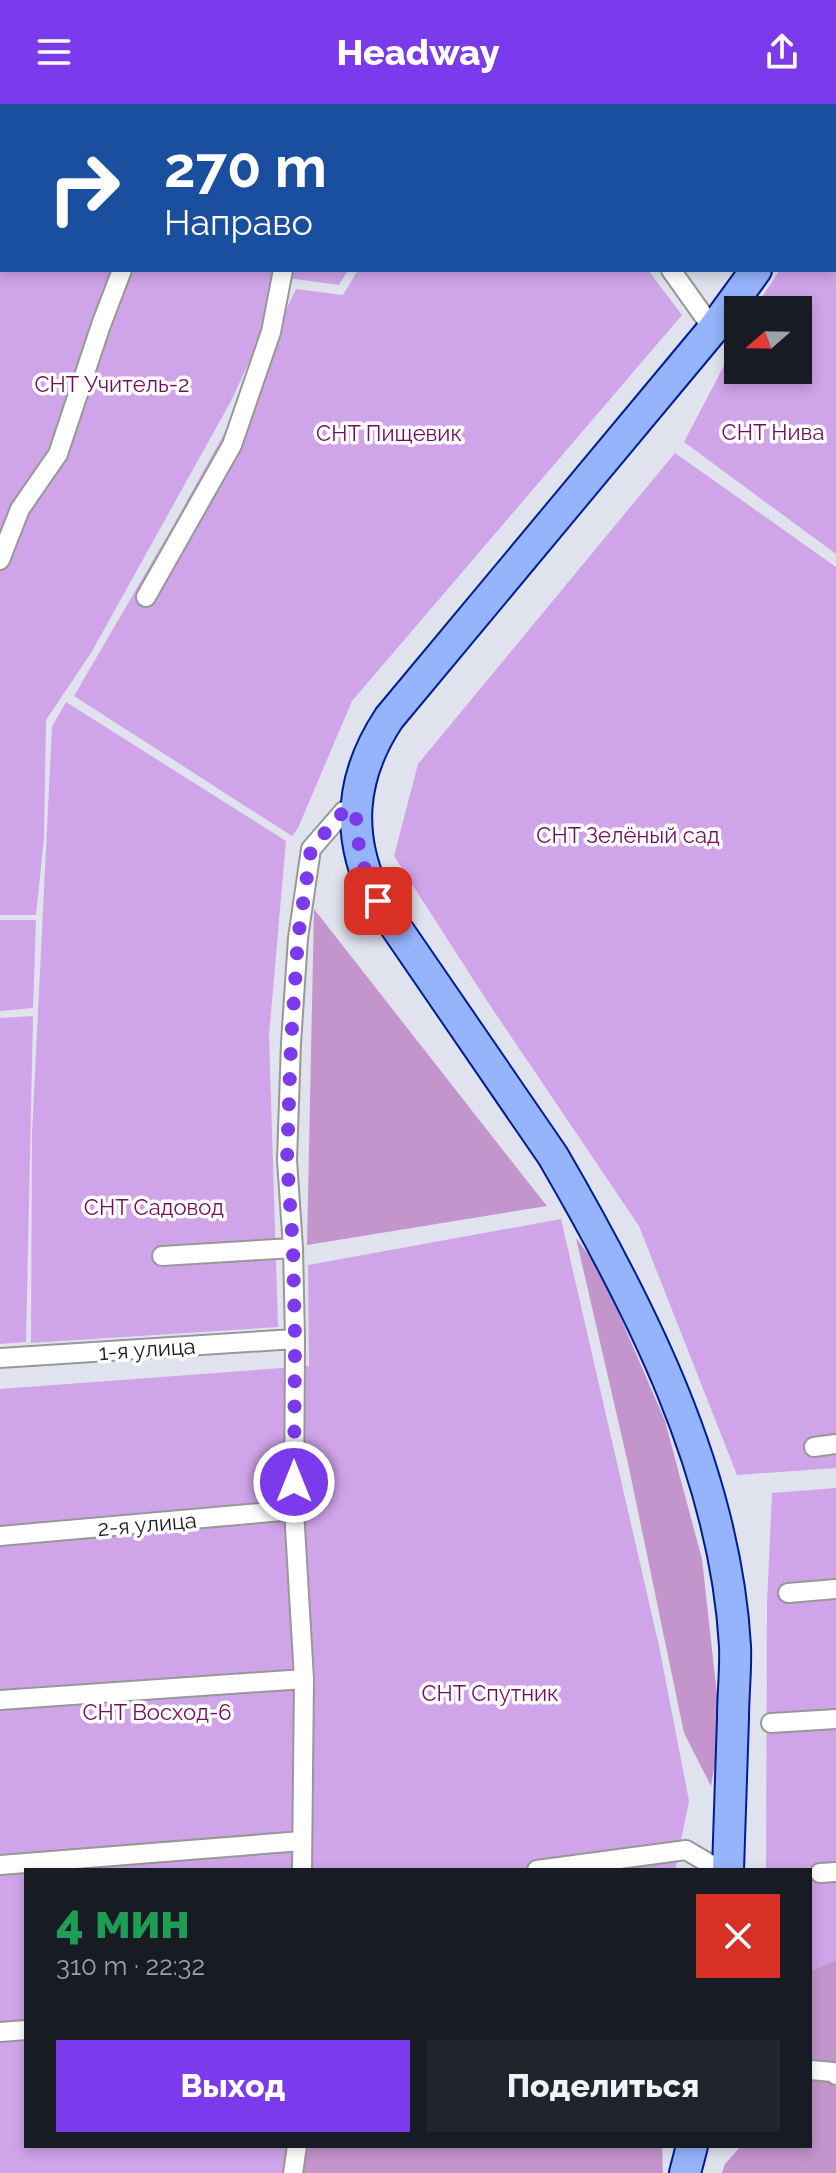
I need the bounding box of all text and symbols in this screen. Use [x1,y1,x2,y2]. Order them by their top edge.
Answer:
icon: menu [32,30,76,74]
icon: share [760,30,804,74]
text: Headway [336,31,500,73]
text: 270 m [164,134,327,200]
icon: right [32,136,136,240]
text: Направо [164,201,313,243]
north arrow [724,296,812,384]
map controls [724,296,812,384]
park label: СНТ Учитель-2 [34,371,190,397]
park label: СНТ Нива [722,419,824,445]
park label: СНТ Пищевик [316,420,462,446]
park label: СНТ Зелёный сад [536,822,720,848]
pin [344,867,412,935]
icon: arrive [356,879,400,923]
park label: СНТ Садовод [84,1194,224,1220]
street label: 1-я улица [98,1333,196,1365]
position arrow [252,1440,336,1524]
street label: 2-я улица [96,1507,198,1541]
park label: СНТ Спутник [421,1680,559,1706]
park label: СНТ Восход-6 [82,1699,232,1725]
text: 4 мин [56,1893,190,1949]
button: close [696,1894,780,1978]
text: 310 m · 22:32 [56,1951,205,1981]
button: Выход [56,2040,410,2132]
button: Поделиться [426,2040,780,2132]

